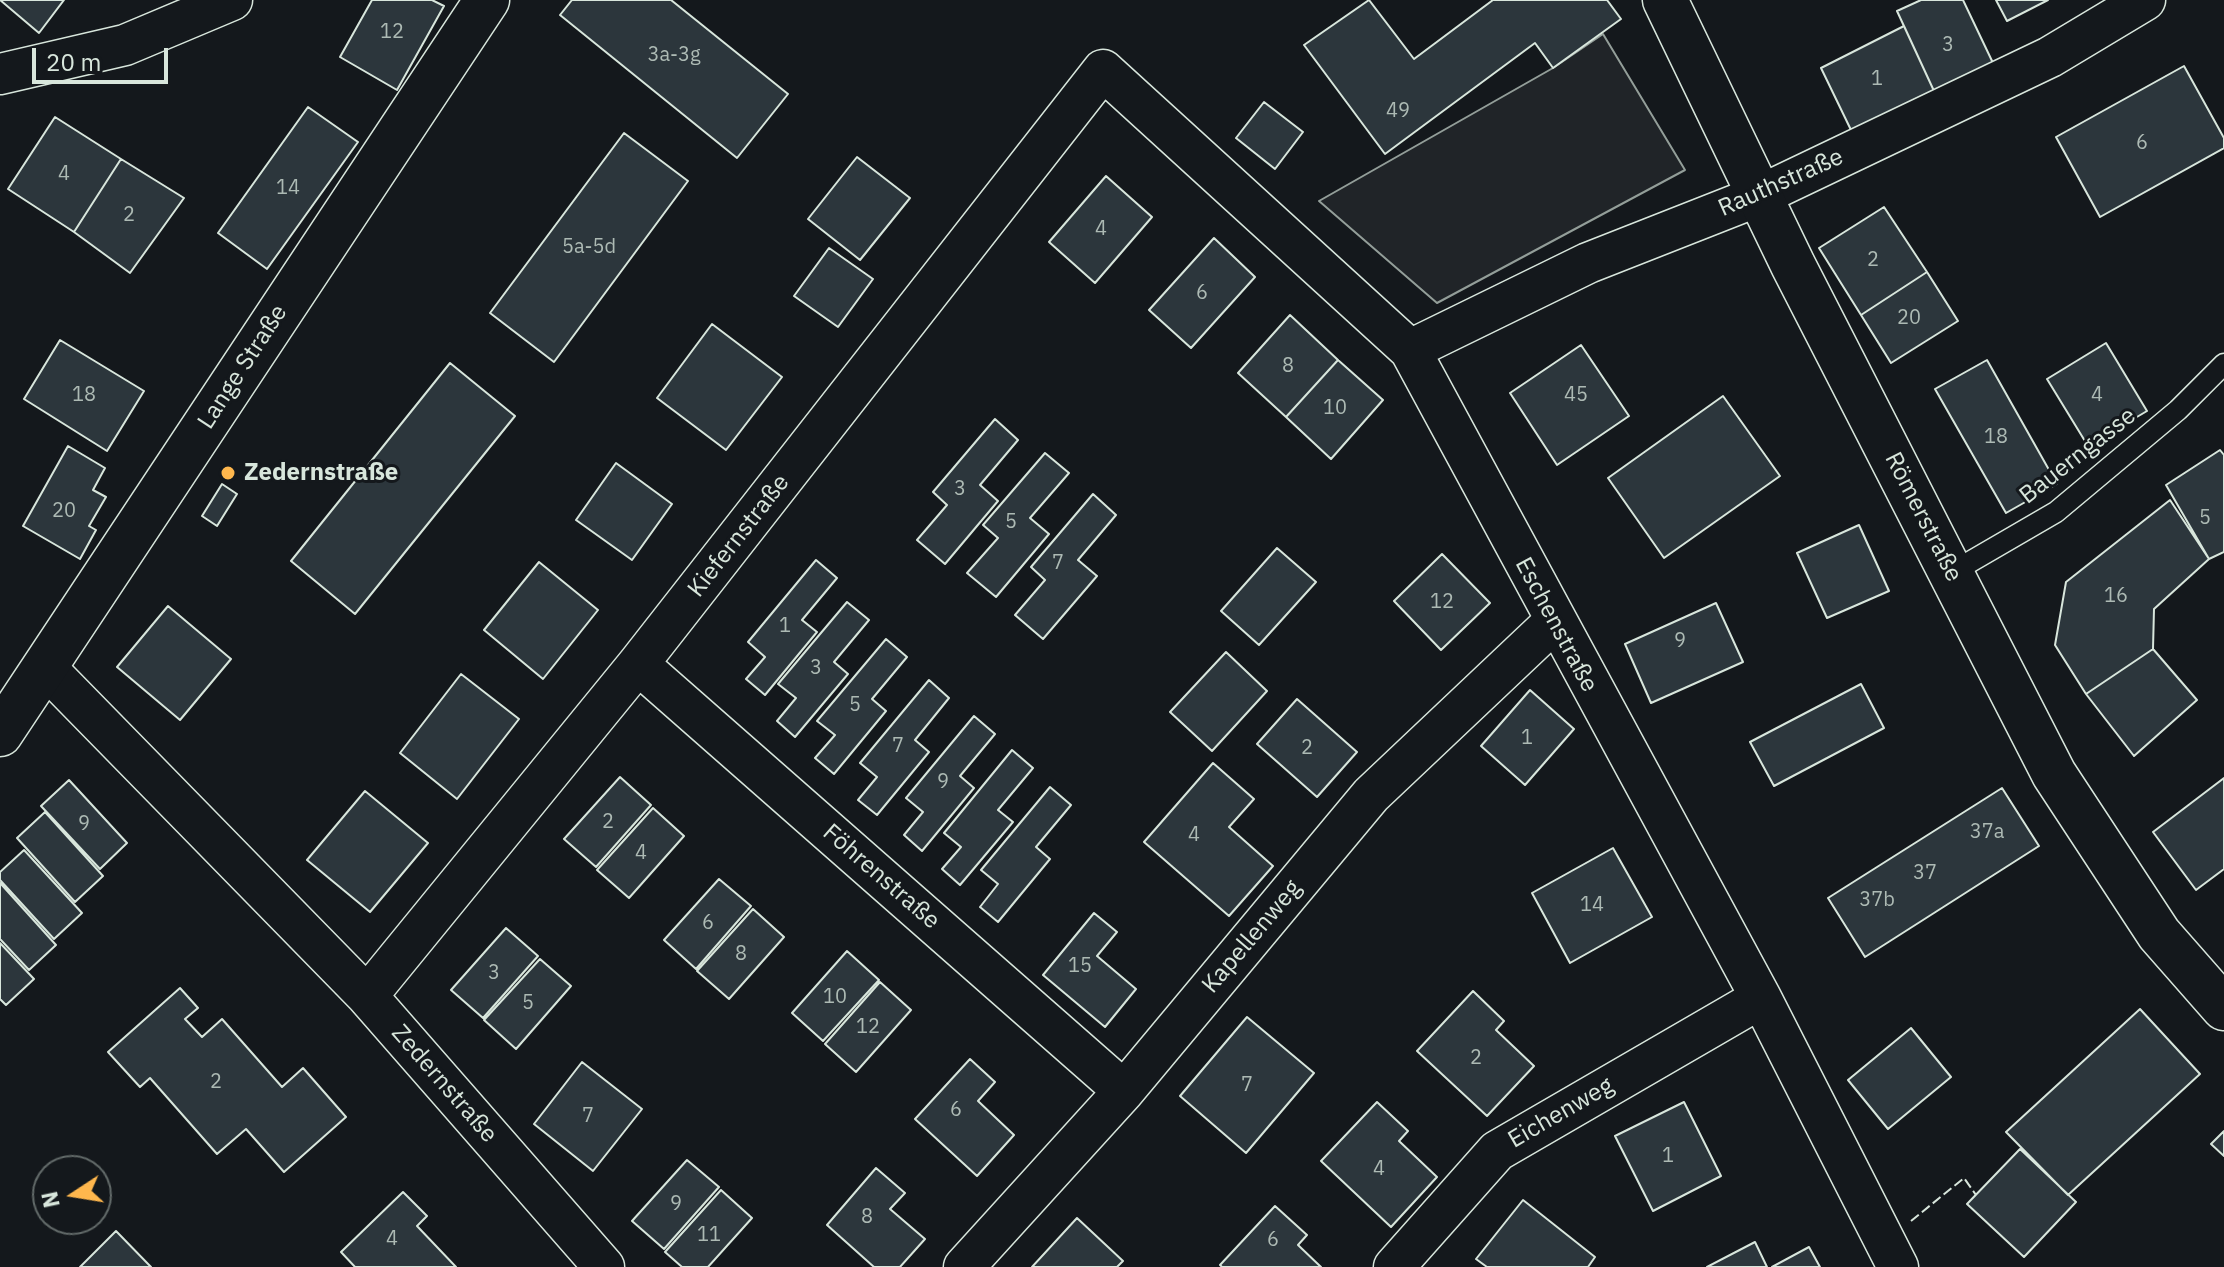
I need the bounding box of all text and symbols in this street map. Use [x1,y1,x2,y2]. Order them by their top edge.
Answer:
house number: 12 [380,20,404,44]
scale bar [36,32,172,82]
house number: 3 [1942,33,1954,57]
house number: 3a-3g [647,43,701,67]
text: 20 m [46,46,101,78]
house number: 1 [1871,67,1883,91]
house number: 49 [1386,99,1410,123]
house number: 6 [2136,131,2148,155]
street label: Rauthstraße [1714,143,1848,223]
house number: 4 [58,162,70,186]
house number: 14 [276,176,300,200]
house number: 2 [123,203,135,227]
house number: 4 [1095,217,1107,241]
house number: 5a-5d [562,235,616,259]
house number: 2 [1867,248,1879,272]
house number: 6 [1196,281,1208,305]
street label: Lange Straße [192,300,294,434]
house number: 20 [1897,306,1921,330]
house number: 8 [1282,354,1294,378]
house number: 18 [72,383,96,407]
house number: 45 [1564,383,1588,407]
house number: 4 [2091,383,2103,407]
house number: 10 [1323,396,1347,420]
street label: Bauerngasse [2014,402,2142,510]
house number: 18 [1984,425,2008,449]
street label: Römerstraße [1878,447,1968,587]
place label: Zedernstraße [244,459,398,487]
marker: Zedernstraße [219,464,237,482]
street label: Kiefernstraße [682,469,796,603]
house number: 3 [954,477,966,501]
house number: 20 [52,499,76,523]
house number: 5 [2199,506,2211,530]
house number: 5 [1005,510,1017,534]
house number: 7 [1052,551,1064,575]
street label: Eschenstraße [1508,553,1604,697]
house number: 16 [2104,584,2128,608]
house number: 12 [1430,590,1454,614]
house number: 1 [779,614,791,638]
house number: 9 [1674,629,1686,653]
house number: 3 [810,656,822,680]
house number: 5 [849,693,861,717]
house number: 1 [1521,726,1533,750]
house number: 7 [892,734,904,758]
house number: 2 [1301,736,1313,760]
house number: 9 [937,770,949,794]
house number: 2 [602,810,614,834]
house number: 9 [78,812,90,836]
street label: Föhrenstraße [817,818,945,936]
house number: 37a [1970,820,2004,844]
house number: 4 [1188,823,1200,847]
house number: 4 [635,841,647,865]
house number: 37 [1913,861,1937,885]
street label: Kapellenweg [1196,875,1308,999]
house number: 37b [1859,888,1895,912]
house number: 14 [1580,893,1604,917]
house number: 6 [702,911,714,935]
house number: 8 [735,942,747,966]
house number: 15 [1068,954,1092,978]
house number: 3 [488,961,500,985]
house number: 10 [823,985,847,1009]
house number: 5 [522,991,534,1015]
house number: 12 [856,1015,880,1039]
street label: Zedernstraße [385,1019,503,1149]
house number: 2 [1470,1046,1482,1070]
house number: 2 [210,1070,222,1094]
street label: Eichenweg [1503,1071,1619,1155]
house number: 7 [1241,1073,1253,1097]
house number: 6 [950,1098,962,1122]
house number: 7 [582,1104,594,1128]
house number: 1 [1662,1144,1674,1168]
north arrow [32,1155,112,1235]
house number: 4 [1373,1157,1385,1181]
text: N [34,1189,66,1210]
house number: 9 [670,1192,682,1216]
house number: 8 [861,1205,873,1229]
house number: 11 [697,1223,721,1247]
house number: 4 [386,1227,398,1251]
house number: 6 [1267,1228,1279,1252]

